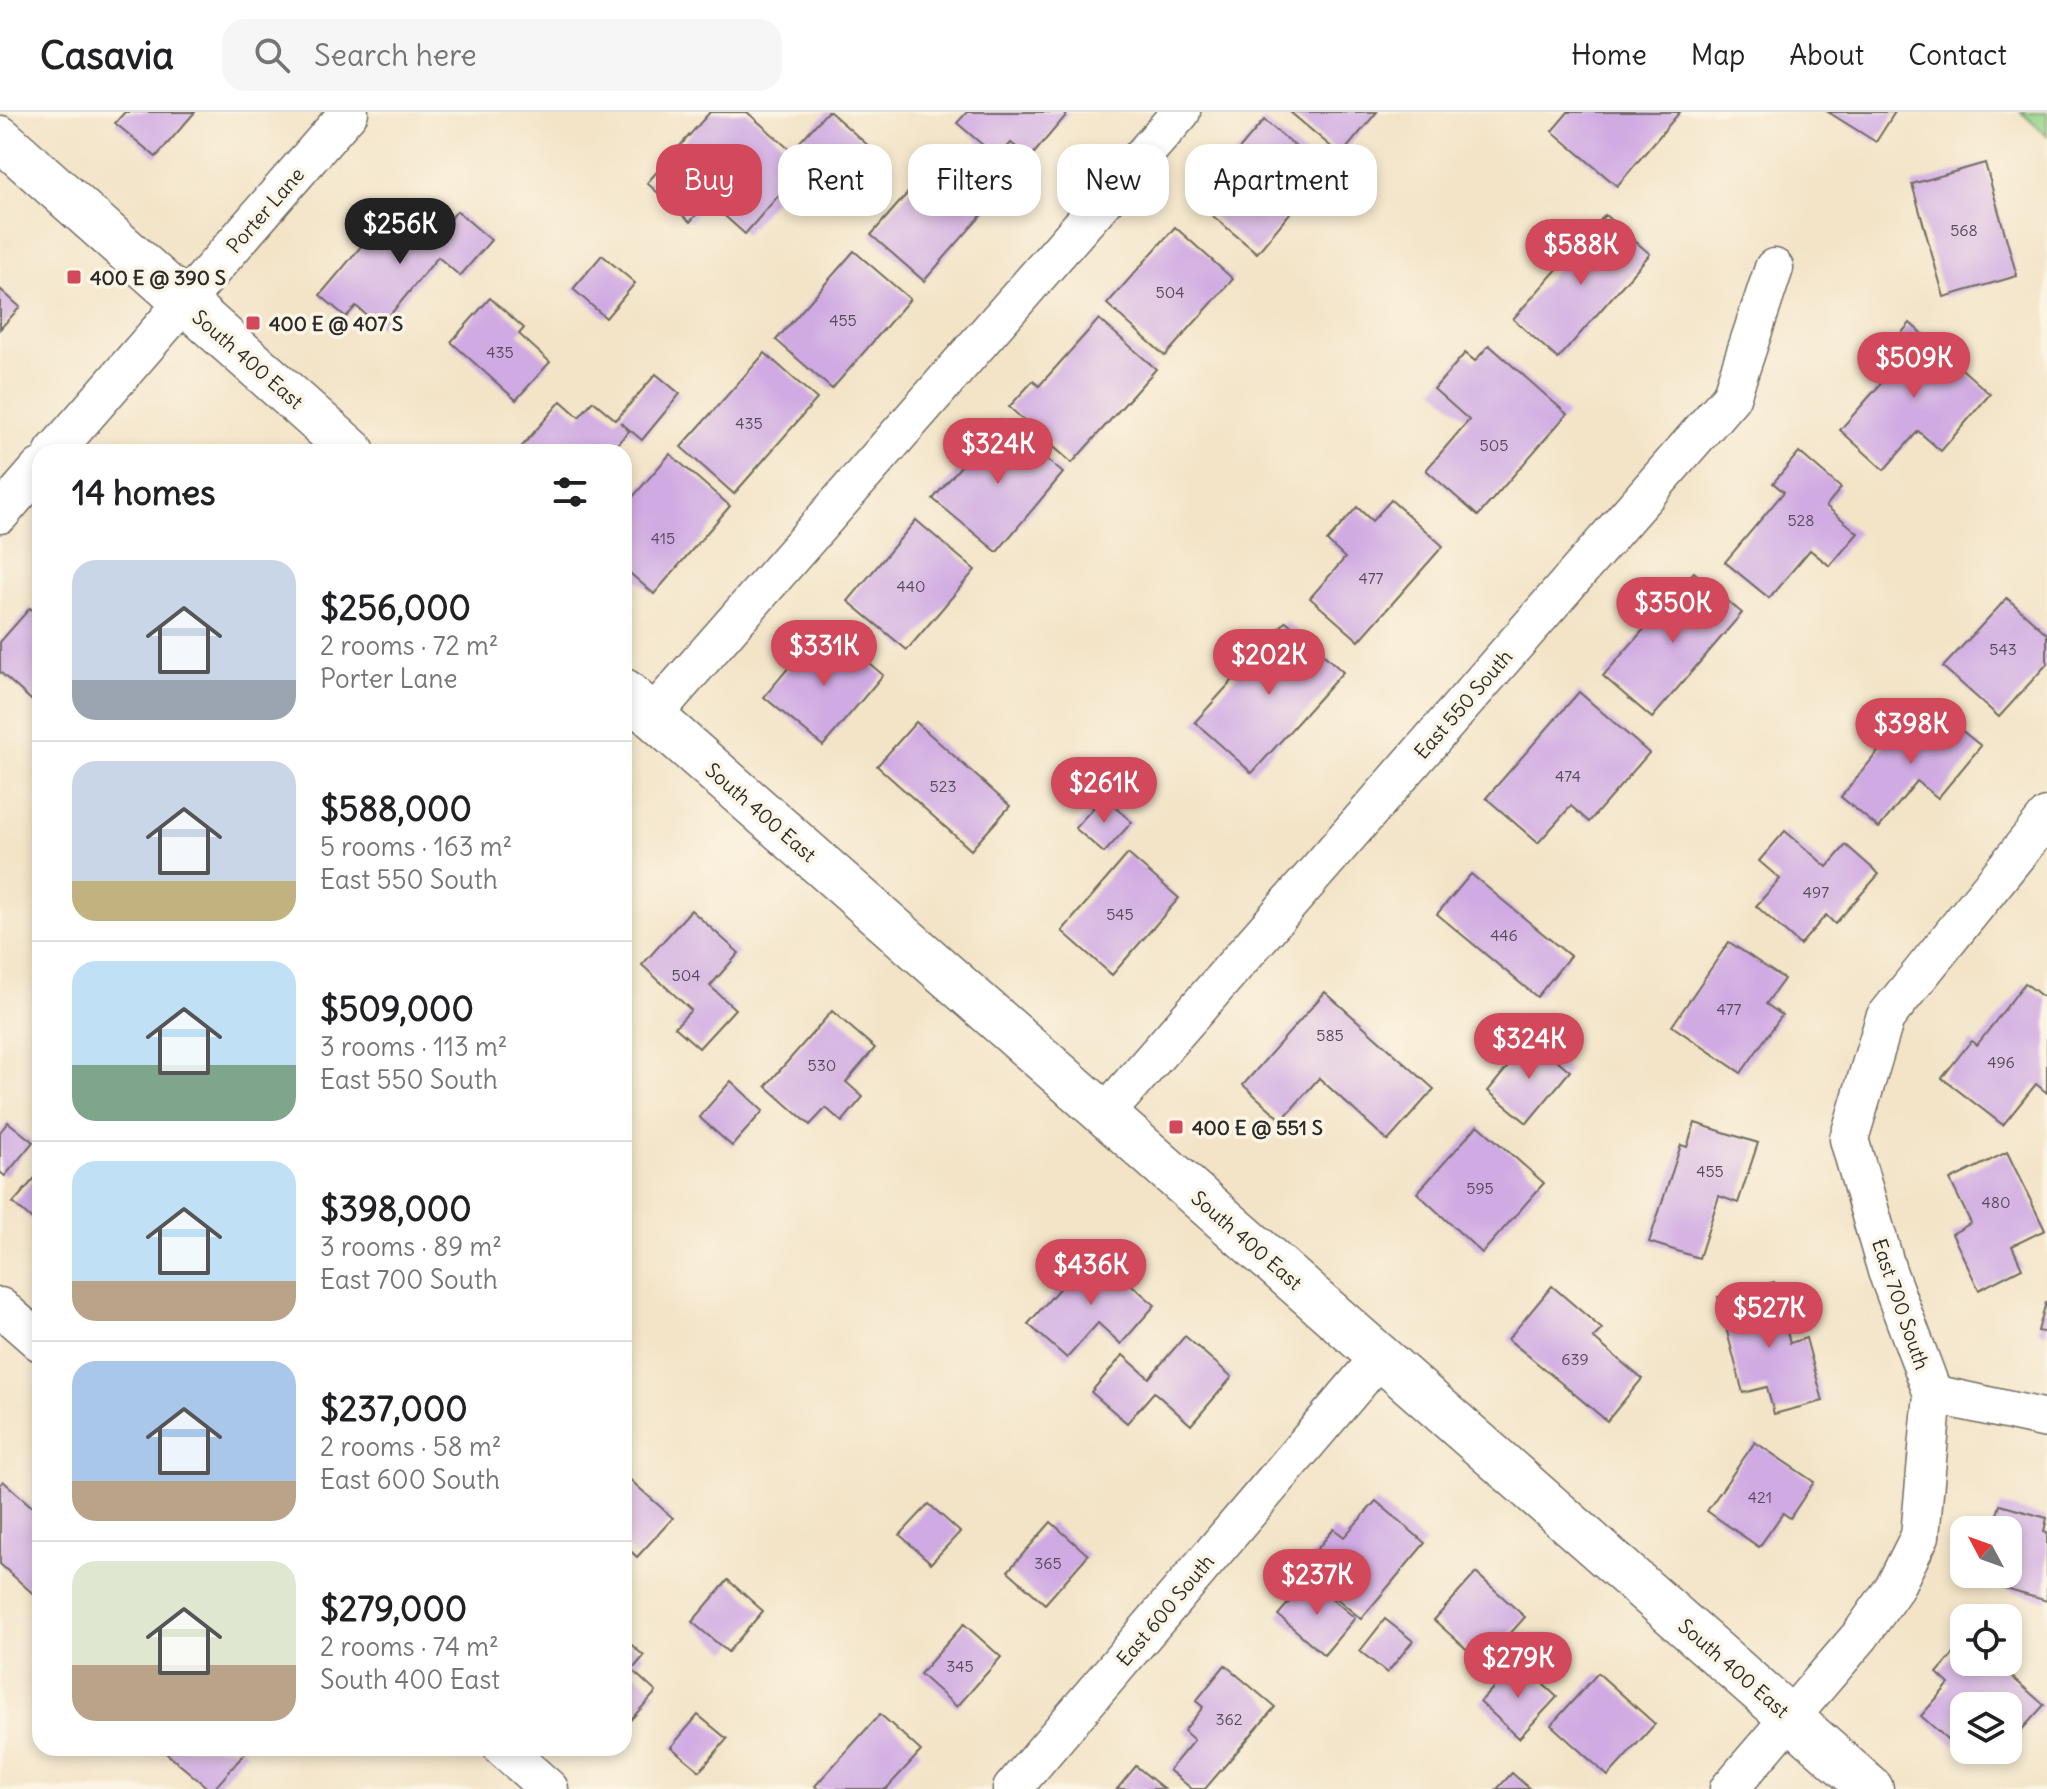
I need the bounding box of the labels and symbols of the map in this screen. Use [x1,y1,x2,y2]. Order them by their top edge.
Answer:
street label: Porter Lane [221,162,309,258]
pin: $256K [344,198,456,266]
pin: $588K [1525,219,1637,287]
house number: 568 [1950,220,1978,240]
place label: 400 E @ 390 S [90,265,226,290]
marker: 400 E @ 390 S [65,268,83,286]
house number: 504 [1156,282,1184,302]
street label: South 400 East [188,304,309,414]
house number: 455 [829,310,857,330]
place label: 400 E @ 407 S [269,311,403,336]
marker: 400 E @ 407 S [244,314,262,332]
pin: $509K [1858,332,1970,400]
house number: 435 [486,342,514,362]
house number: 435 [735,413,763,433]
pin: $324K [942,418,1054,486]
house number: 505 [1480,435,1508,455]
house number: 528 [1787,510,1815,530]
house number: 415 [651,528,675,548]
house number: 477 [1359,568,1384,588]
house number: 440 [896,576,926,596]
pin: $350K [1617,577,1729,645]
pin: $331K [768,620,880,688]
pin: $202K [1213,629,1325,697]
house number: 543 [1989,639,2017,659]
street label: East 550 South [1409,644,1517,764]
pin: $398K [1855,698,1967,766]
street label: South 400 East [701,757,822,867]
pin: $261K [1048,757,1160,825]
house number: 474 [1555,766,1581,786]
house number: 523 [929,776,957,796]
house number: 497 [1803,882,1829,902]
house number: 545 [1106,904,1134,924]
house number: 446 [1490,925,1518,945]
house number: 504 [672,965,700,985]
house number: 477 [1717,999,1742,1019]
pin: $324K [1473,1013,1585,1081]
house number: 585 [1316,1025,1344,1045]
house number: 496 [1987,1052,2015,1072]
house number: 530 [808,1055,836,1075]
place label: 400 E @ 551 S [1192,1115,1323,1140]
marker: 400 E @ 551 S [1167,1118,1185,1136]
house number: 455 [1696,1161,1724,1181]
house number: 595 [1466,1178,1494,1198]
street label: South 400 East [1187,1185,1308,1295]
house number: 480 [1982,1192,2011,1212]
street label: East 700 South [1867,1235,1935,1373]
pin: $436K [1035,1239,1147,1307]
pin: $527K [1713,1282,1825,1350]
house number: 639 [1561,1349,1589,1369]
house number: 421 [1748,1487,1772,1507]
north arrow [1950,1516,2022,1588]
street label: East 600 South [1111,1549,1219,1671]
pin: $237K [1261,1549,1373,1617]
house number: 365 [1034,1553,1062,1573]
street label: South 400 East [1674,1613,1795,1723]
pin: $279K [1462,1632,1574,1700]
house number: 345 [946,1656,974,1676]
house number: 362 [1215,1709,1243,1729]

